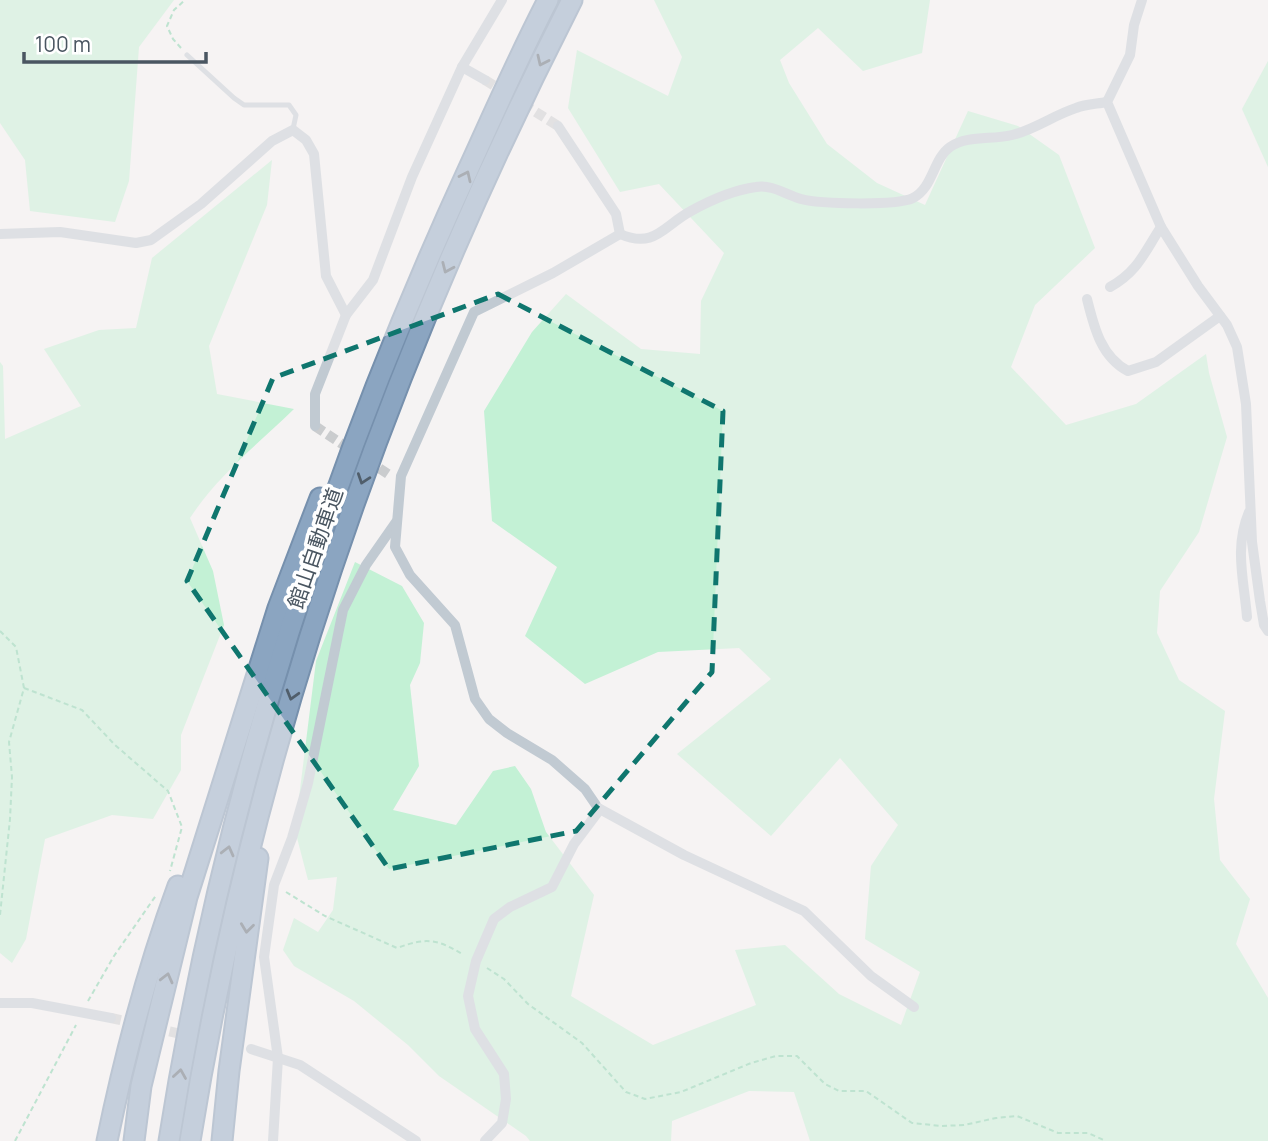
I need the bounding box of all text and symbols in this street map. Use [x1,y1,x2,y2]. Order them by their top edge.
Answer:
scale bar [24,21,206,65]
text: 100 m [35,30,91,58]
one-way arrow [537,54,551,66]
one-way arrow [457,170,471,183]
one-way arrow [441,261,455,273]
one-way arrow [357,472,371,484]
street label: 館山自動車道 [281,484,349,612]
one-way arrow [286,689,300,701]
one-way arrow [220,845,234,857]
one-way arrow [240,922,255,934]
one-way arrow [159,972,173,984]
one-way arrow [172,1068,187,1079]

